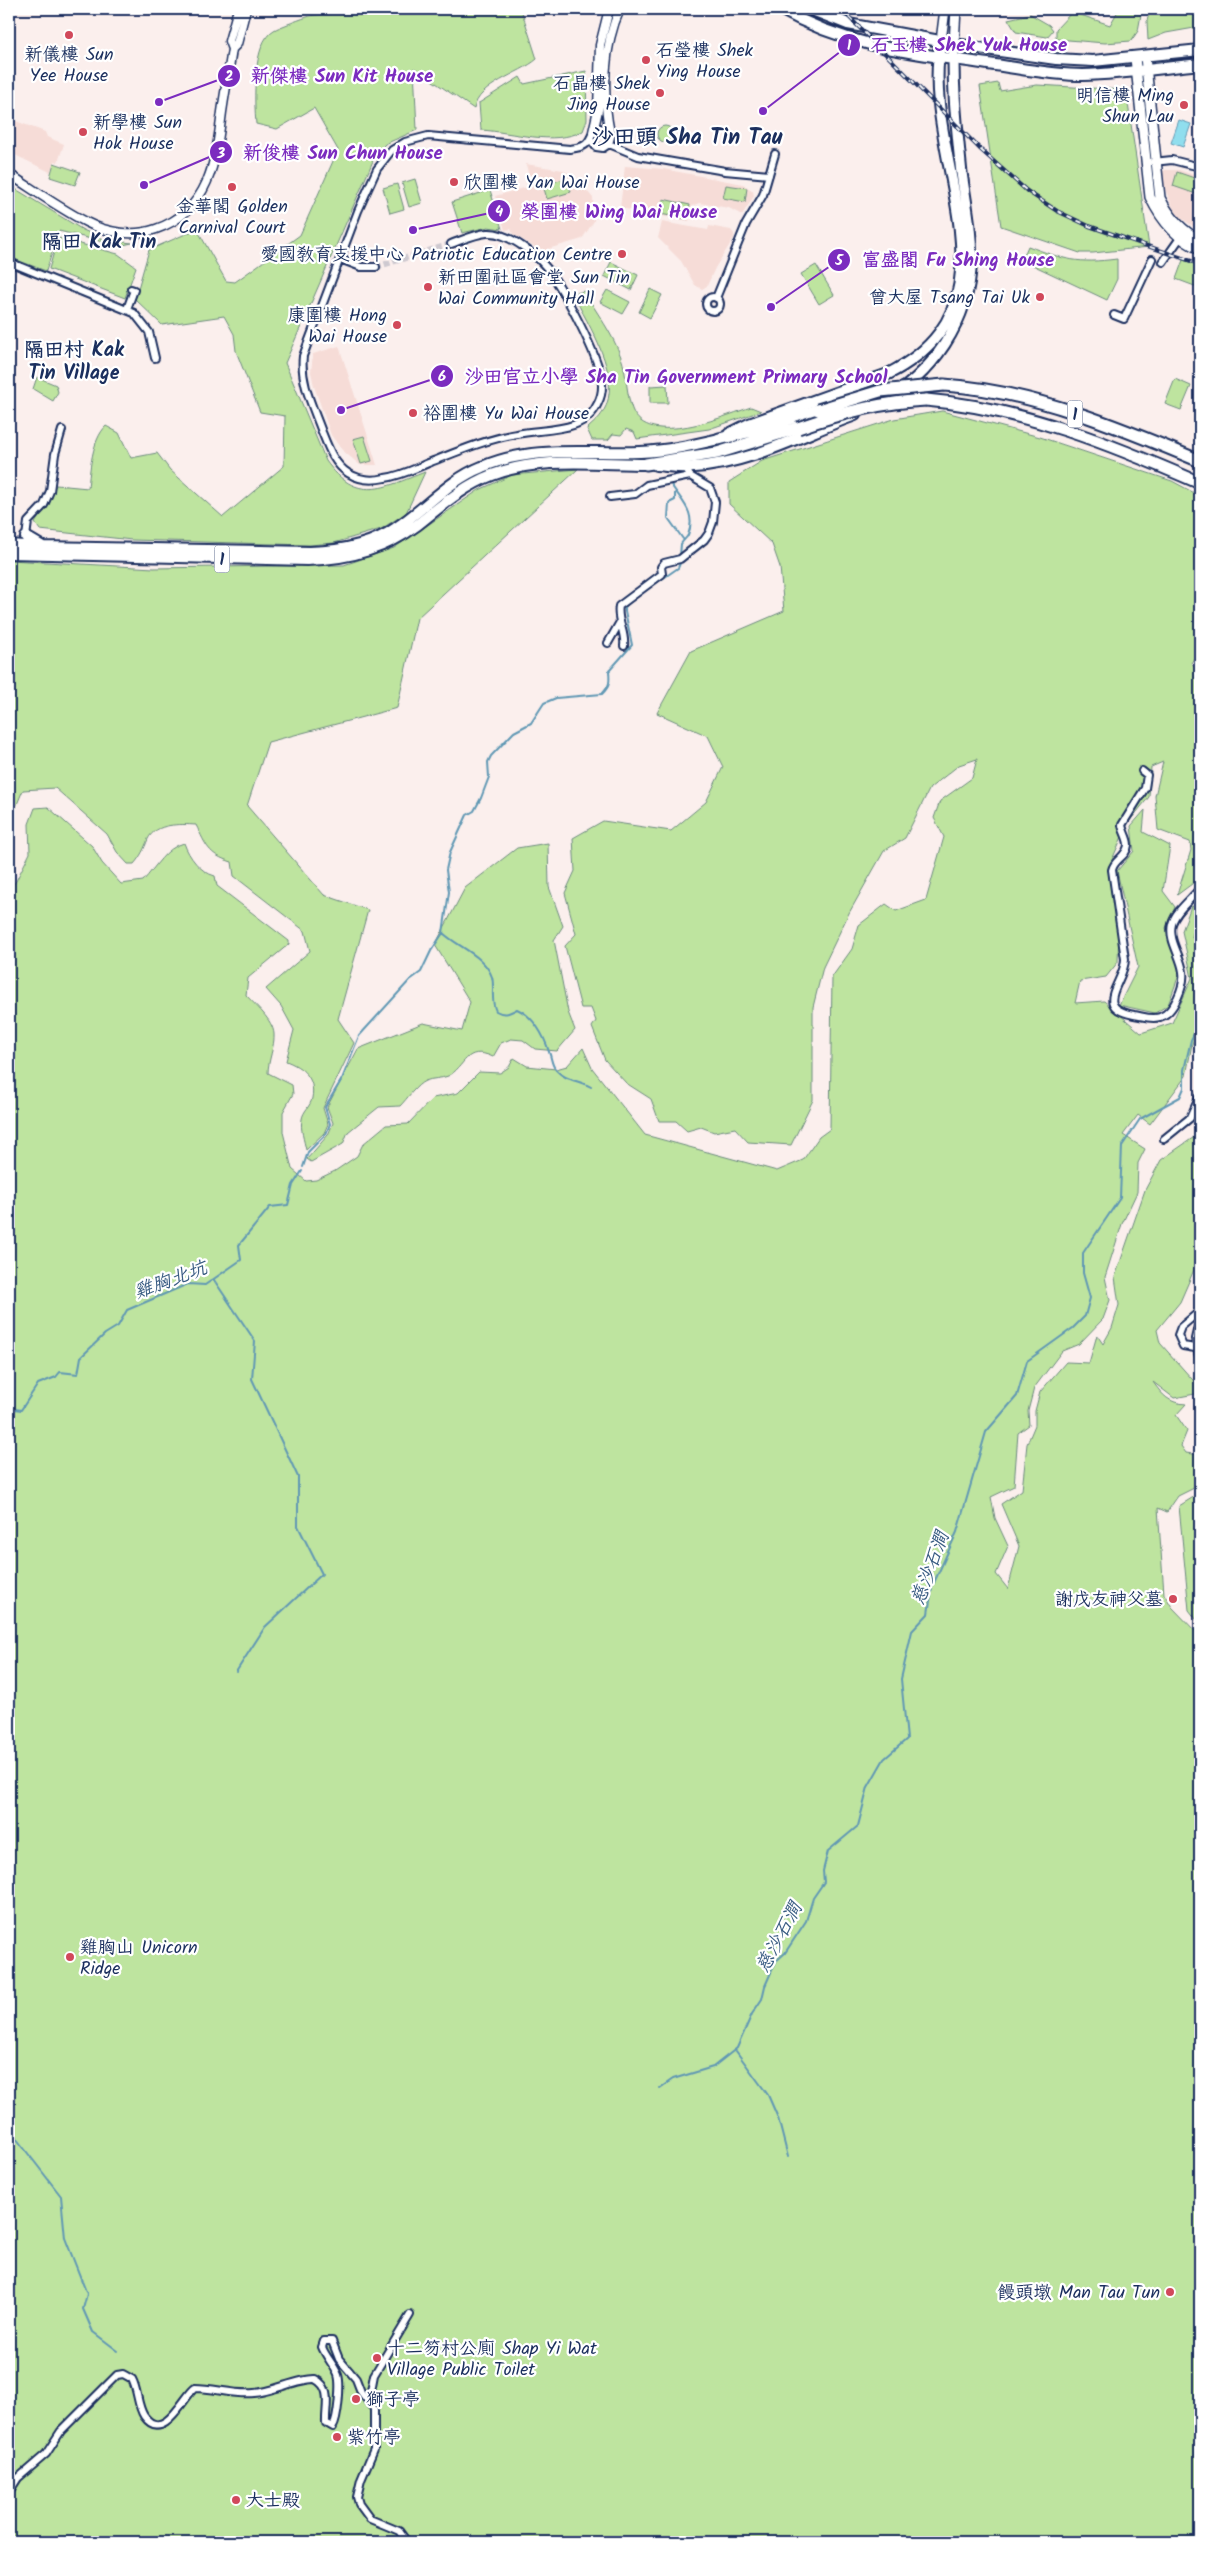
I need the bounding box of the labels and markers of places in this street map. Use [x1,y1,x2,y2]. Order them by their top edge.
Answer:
callout: 石玉樓 Shek Yuk House [836,28,1078,62]
marker: 新儀樓 Sun Yee House [63,29,75,41]
place label: 石瑩樓 Shek Ying House [656,37,754,87]
place label: 新儀樓 Sun Yee House [24,41,114,91]
marker: 石瑩樓 Shek Ying House [640,54,652,66]
callout: 新傑樓 Sun Kit House [216,59,444,93]
place label: 石晶樓 Shek Jing House [553,70,651,120]
place label: 明信樓 Ming Shun Lau [1076,82,1174,132]
marker: 石晶樓 Shek Jing House [654,87,666,99]
marker: 明信樓 Ming Shun Lau [1178,99,1190,111]
place label: 新學樓 Sun Hok House [93,109,182,159]
marker: 新學樓 Sun Hok House [77,126,89,138]
callout: 新俊樓 Sun Chun House [208,135,453,169]
place label: 欣圍樓 Yan Wai House [464,169,639,198]
marker: 欣圍樓 Yan Wai House [448,176,460,188]
marker: 金華閣 Golden Carnival Court [226,181,238,193]
place label: 金華閣 Golden Carnival Court [176,193,288,243]
callout: 榮圍樓 Wing Wai House [486,194,728,228]
place label: 愛國教育支援中心 Patriotic Education Centre [260,241,612,270]
callout: 富盛閣 Fu Shing House [827,243,1065,277]
marker: 愛國教育支援中心 Patriotic Education Centre [616,248,628,260]
place label: 新田圍社區會堂 Sun Tin Wai Community Hall [438,264,630,314]
marker: 新田圍社區會堂 Sun Tin Wai Community Hall [422,281,434,293]
place label: 曾大屋 Tsang Tai Uk [869,284,1031,313]
marker: 曾大屋 Tsang Tai Uk [1034,291,1046,303]
place label: 康圍樓 Hong Wai House [287,302,387,352]
marker: 康圍樓 Hong Wai House [391,319,403,331]
callout: 沙田官立小學 Sha Tin Government Primary School [429,359,897,393]
place label: 裕圍樓 Yu Wai House [423,400,589,429]
marker: 裕圍樓 Yu Wai House [407,407,419,419]
place label: 謝戊友神父墓 [1055,1586,1163,1615]
marker: 謝戊友神父墓 [1167,1593,1179,1605]
place label: 雞胸山 Unicorn Ridge [80,1934,198,1984]
marker: 雞胸山 Unicorn Ridge [64,1951,76,1963]
place label: 饅頭墩 Man Tau Tun [997,2279,1160,2308]
marker: 饅頭墩 Man Tau Tun [1164,2286,1176,2298]
place label: 十二笏村公廁 Shap Yi Wat Village Public Toilet [387,2335,598,2385]
marker: 十二笏村公廁 Shap Yi Wat Village Public Toilet [371,2352,383,2364]
place label: 獅子亭 [366,2386,420,2415]
marker: 獅子亭 [350,2393,362,2405]
place label: 紫竹亭 [347,2424,401,2453]
marker: 紫竹亭 [331,2431,343,2443]
place label: 大士殿 [246,2487,300,2516]
marker: 大士殿 [230,2494,242,2506]

